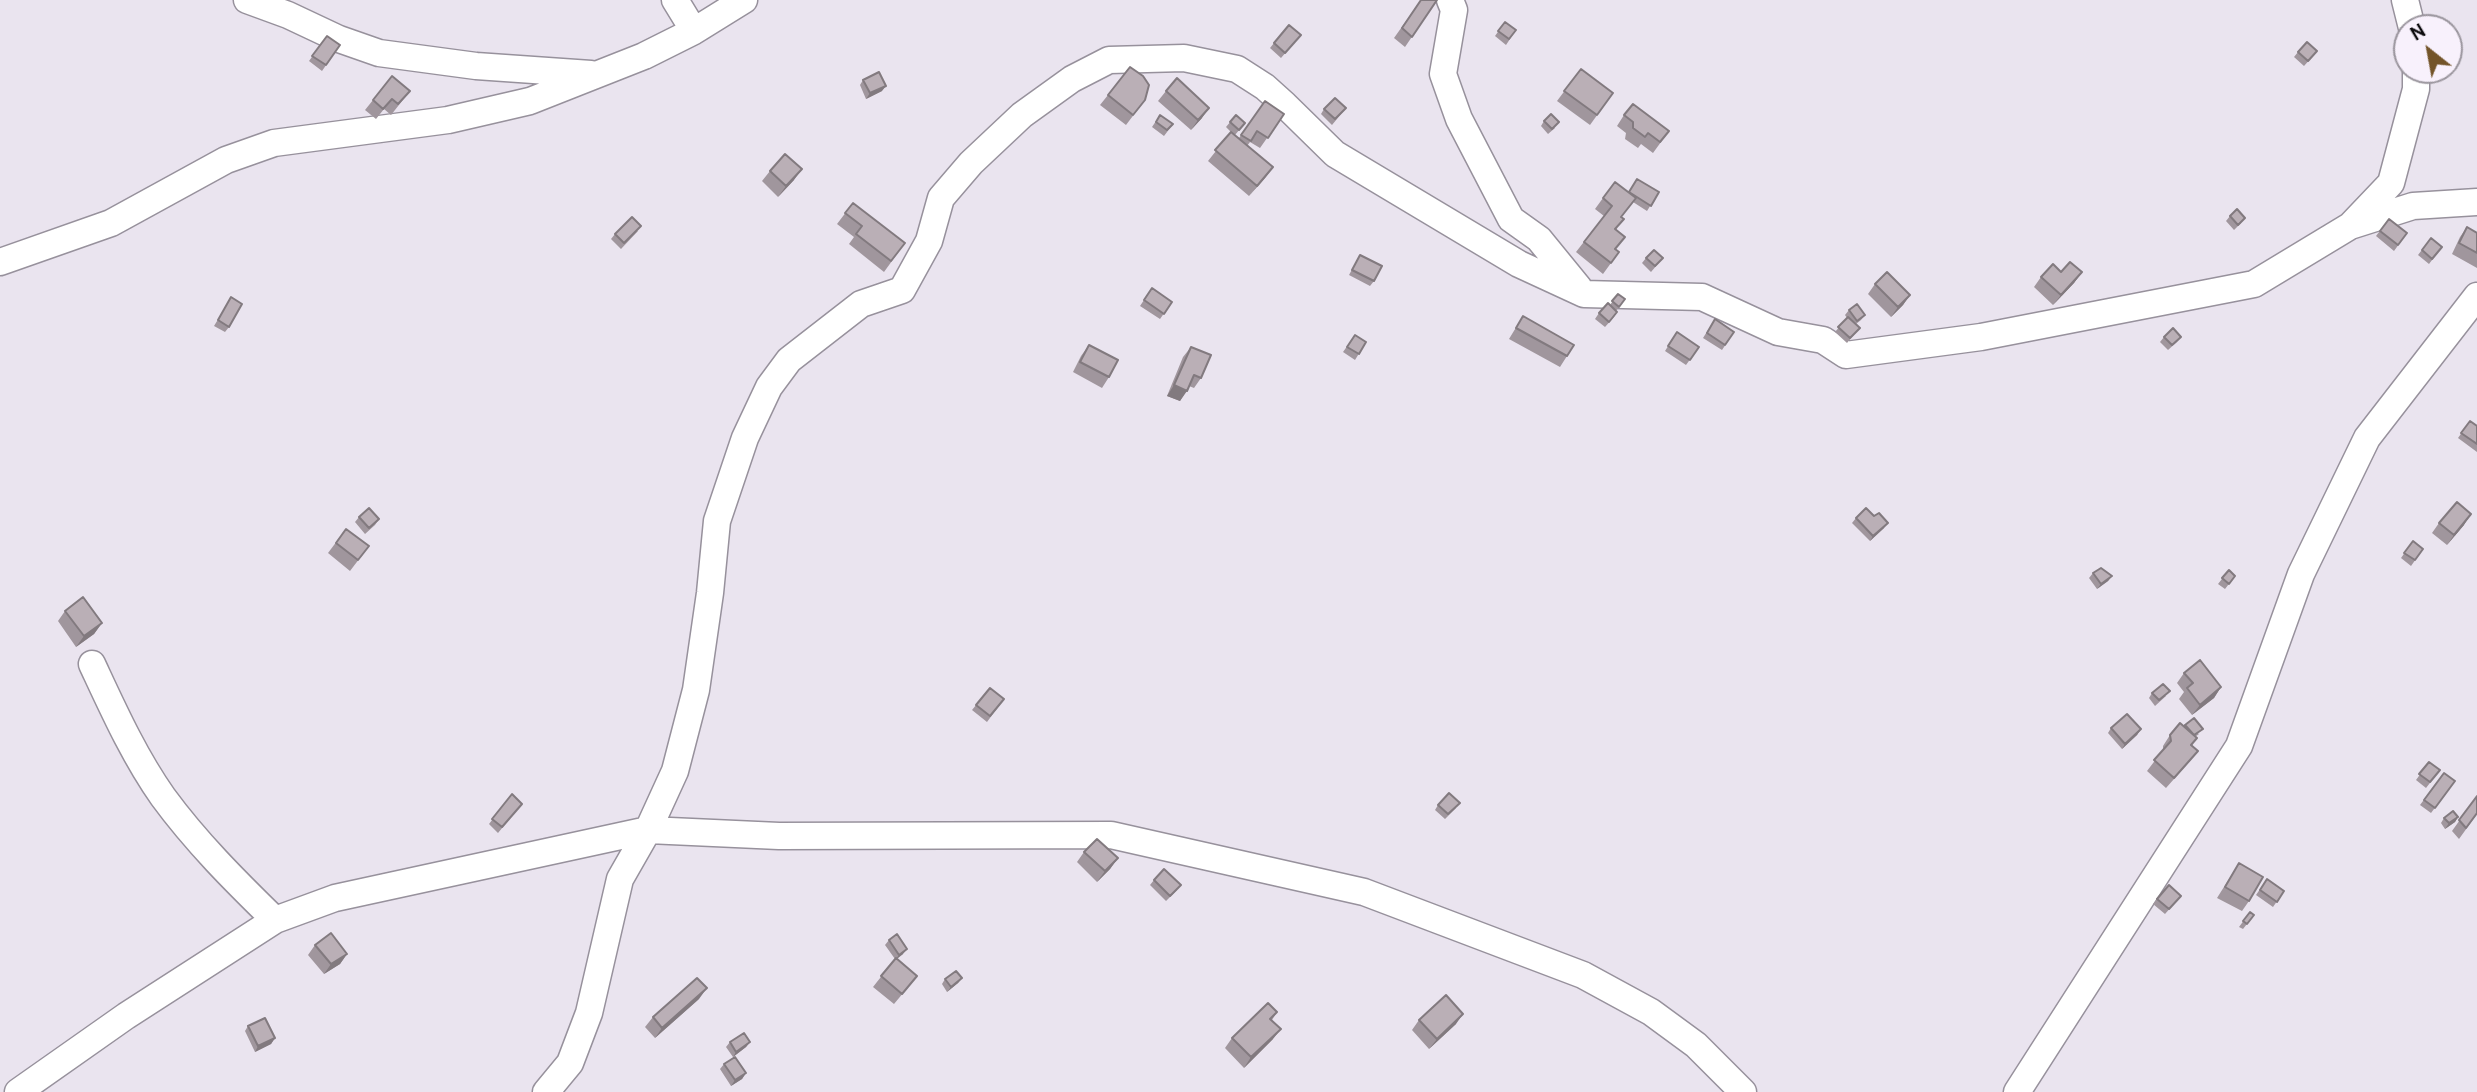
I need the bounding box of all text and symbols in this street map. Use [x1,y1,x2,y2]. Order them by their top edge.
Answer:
north arrow [2393,14,2463,84]
text: N [2406,19,2430,46]

